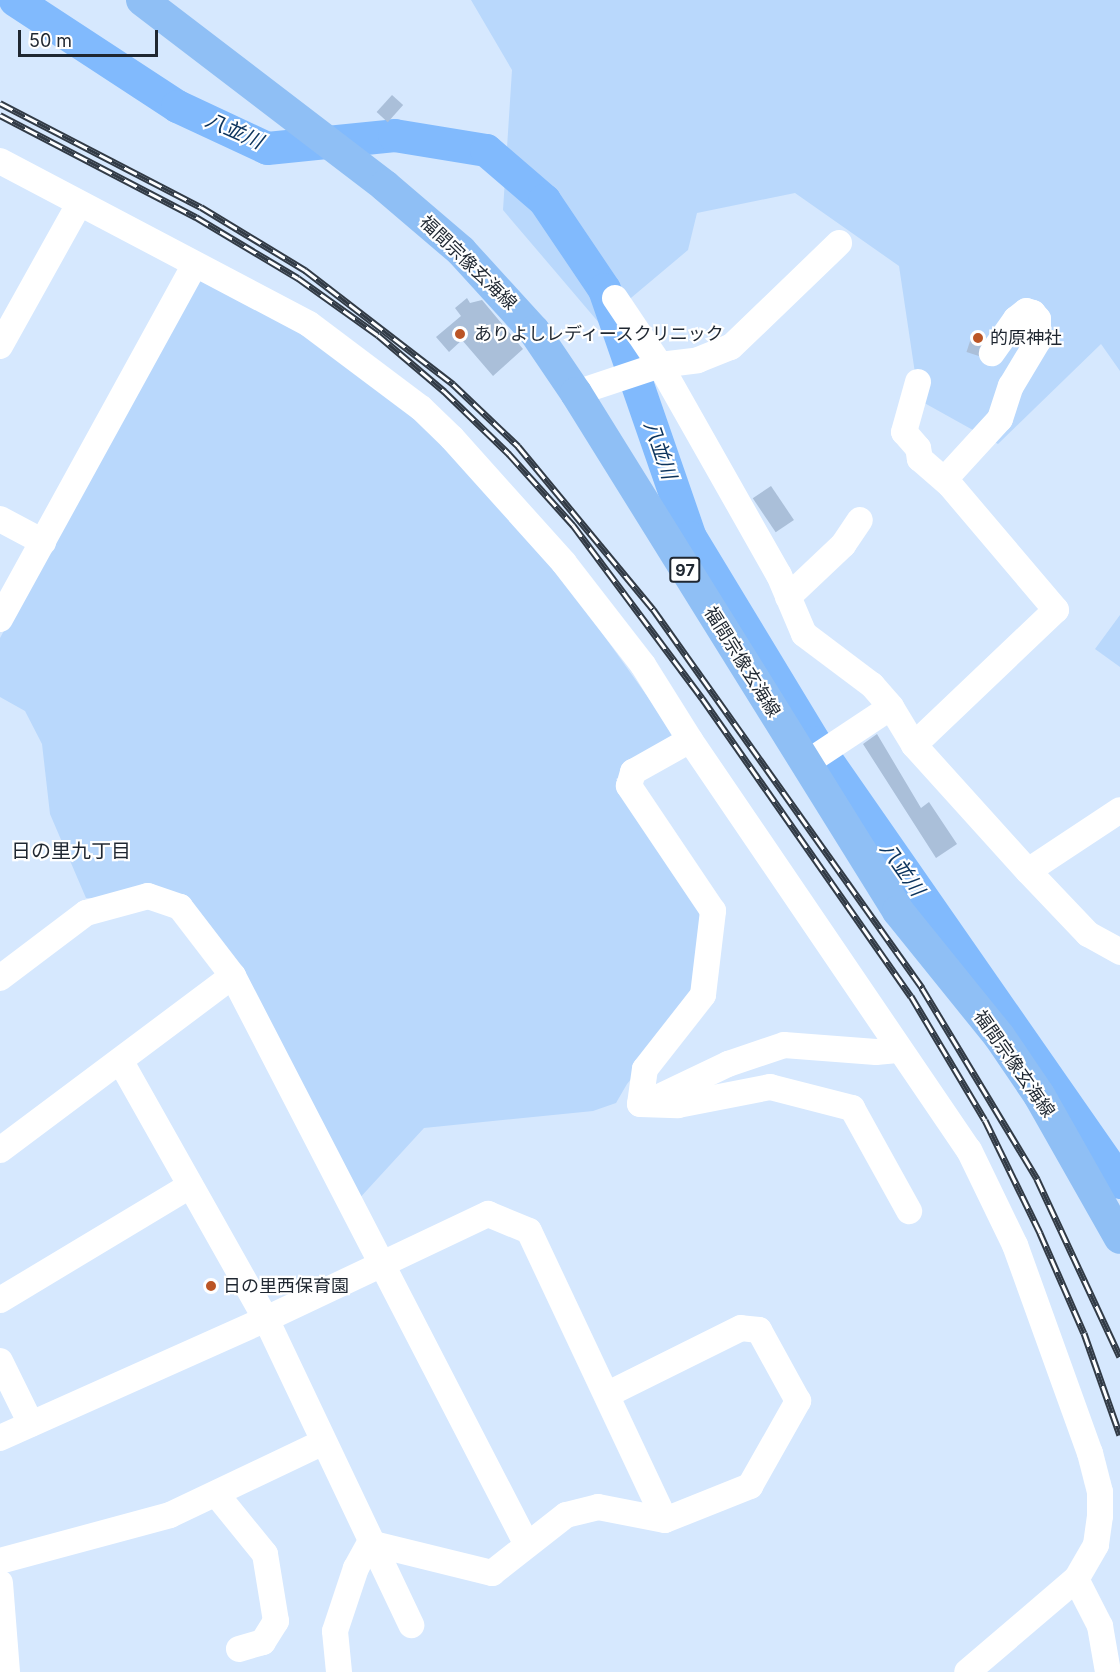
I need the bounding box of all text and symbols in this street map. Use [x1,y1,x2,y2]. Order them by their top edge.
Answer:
scale bar [21,18,160,56]
text: 50 m [29,30,72,51]
water label: 八並川 [202,108,266,154]
street label: 福間宗像玄海線 [415,211,521,315]
place label: ありよしレディースクリニック [474,323,726,345]
marker: ありよしレディースクリニック [451,325,469,343]
place label: 的原神社 [990,327,1062,349]
marker: 的原神社 [971,331,985,345]
water label: 八並川 [639,418,681,482]
road number: 97 [668,557,702,583]
street label: 福間宗像玄海線 [699,603,785,721]
water label: 八並川 [875,838,929,900]
district label: 日の里九丁目 [11,839,131,863]
street label: 福間宗像玄海線 [969,1006,1059,1122]
place label: 日の里西保育園 [223,1275,349,1297]
marker: 日の里西保育園 [204,1279,218,1293]

